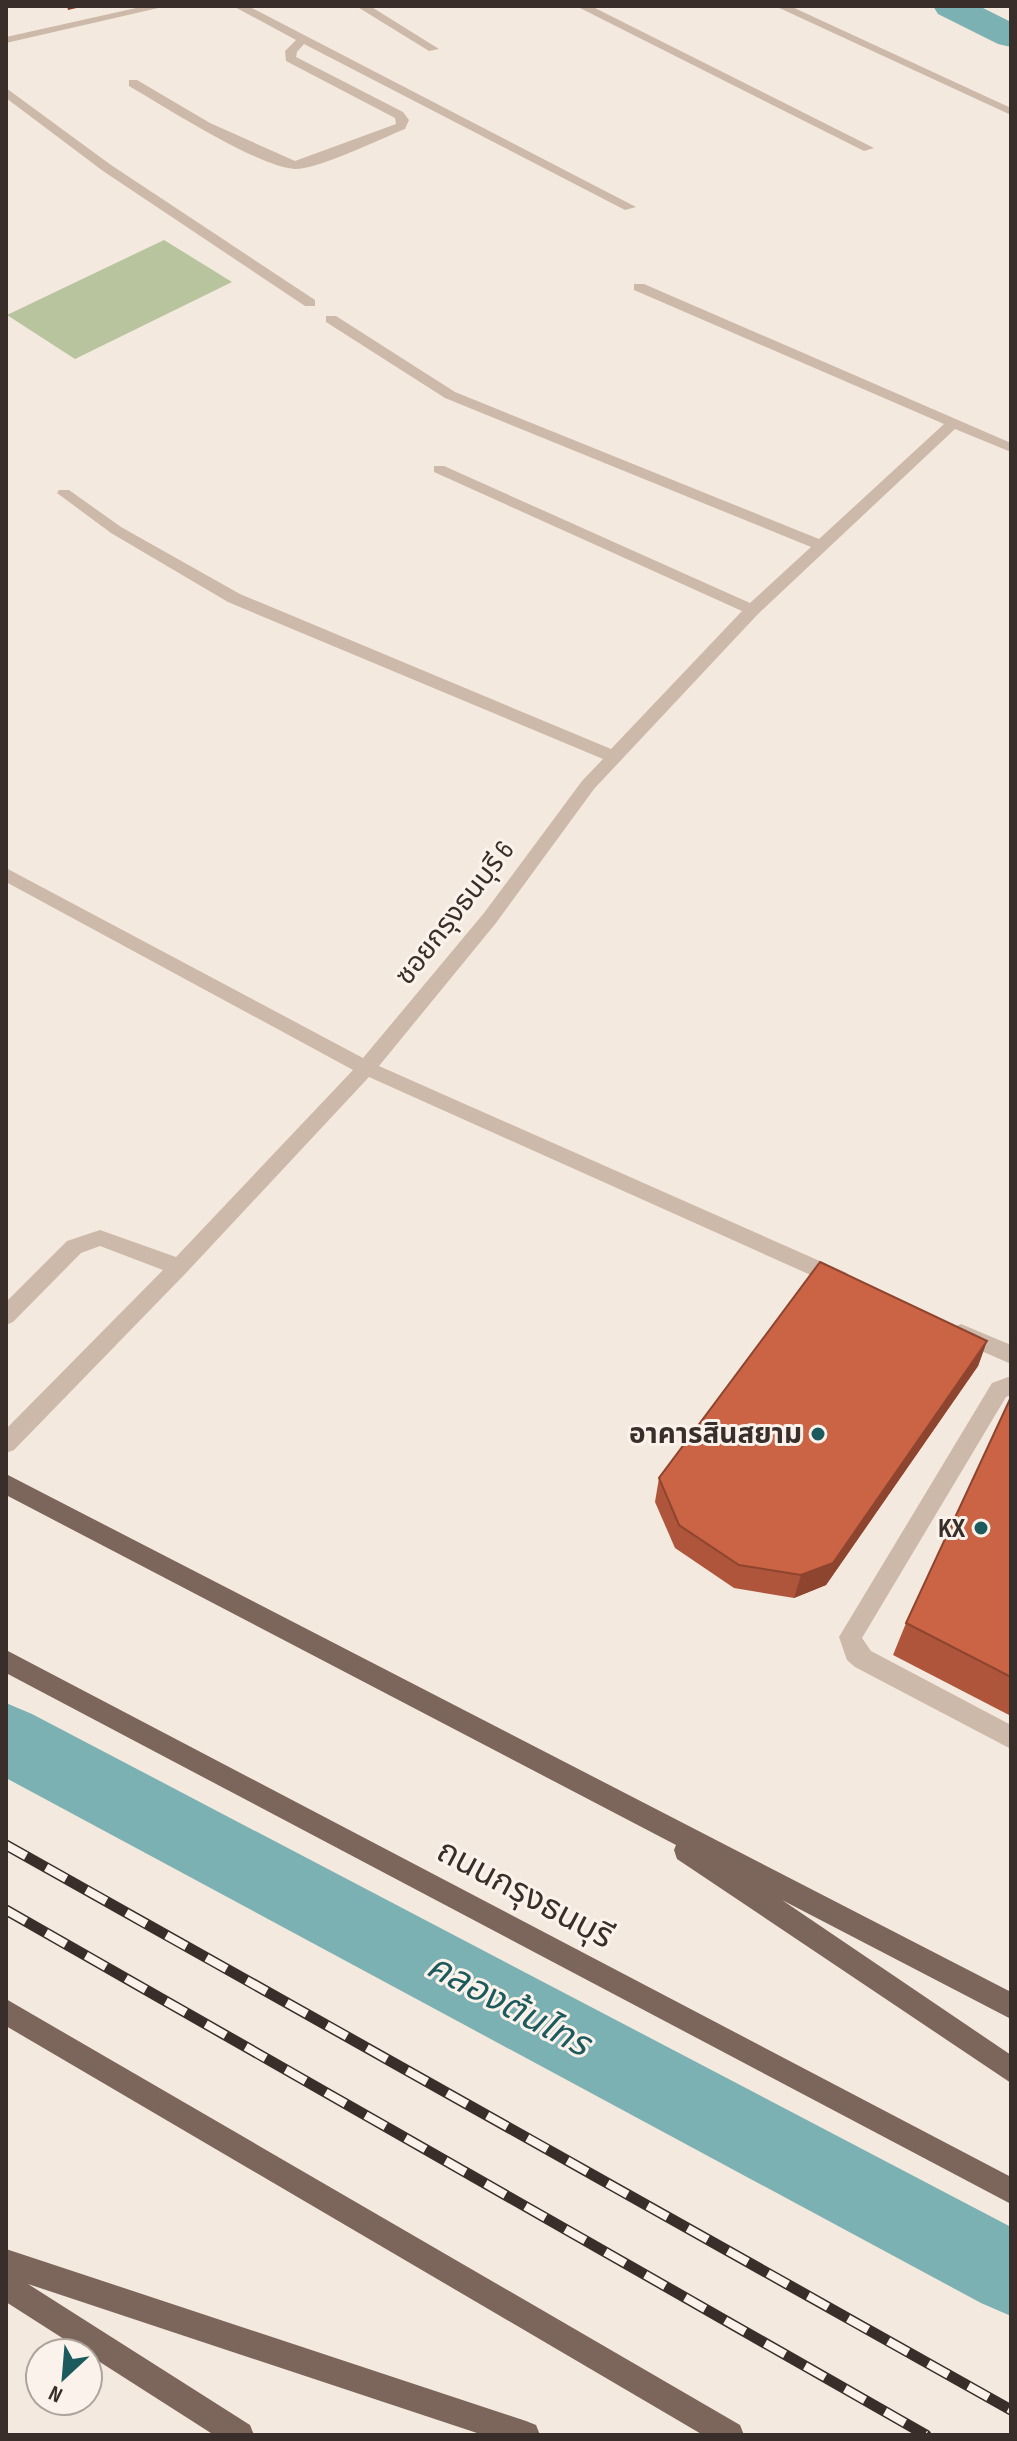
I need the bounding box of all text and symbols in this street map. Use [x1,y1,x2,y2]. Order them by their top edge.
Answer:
street label: ซอยกรุงธนบุรี 6 [389,834,521,992]
place label: อาคารสินสยาม [629,1418,802,1451]
marker: อาคารสินสยาม [809,1425,827,1443]
place label: KX [938,1512,966,1545]
marker: KX [972,1519,990,1537]
street label: ถนนกรุงธนบุรี [430,1830,620,1958]
water label: คลองต้นไทร [419,1945,599,2068]
north arrow [24,2337,104,2417]
text: N [45,2379,67,2408]

